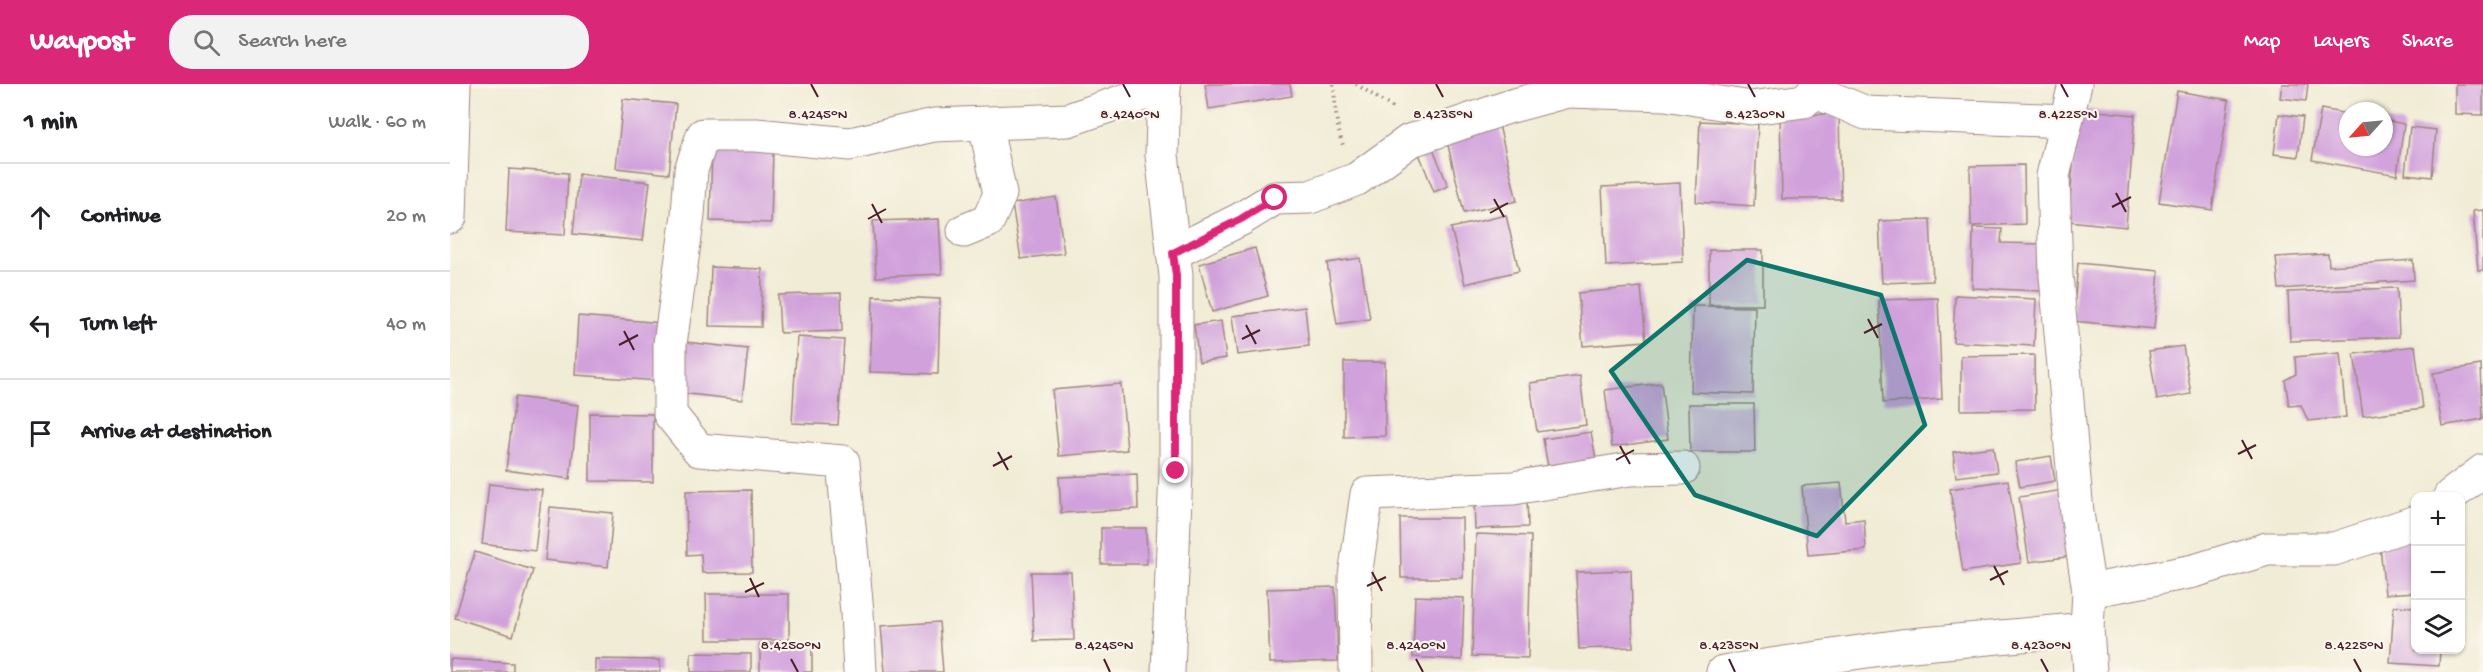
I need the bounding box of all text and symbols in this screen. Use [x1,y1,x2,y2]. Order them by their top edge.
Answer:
search box [169,15,589,69]
text: Waypost [30,26,133,59]
icon: search [190,26,223,59]
text: Search here [238,29,347,55]
text: Map [2244,30,2280,55]
text: Layers [2313,30,2369,55]
text: Share [2402,30,2453,55]
north arrow [2339,102,2393,156]
text: 8.4245°N [789,106,848,124]
text: 8.4240°N [1100,106,1160,124]
text: 8.4235°N [1413,106,1473,124]
text: 8.4230°N [1725,106,1785,124]
text: 8.4225°N [2038,106,2098,124]
text: 1 min [24,108,77,139]
text: Walk · 60 m [328,112,426,135]
route start [1261,184,1287,210]
icon: ahead [24,201,57,234]
text: Continue [81,204,161,230]
text: 20 m [386,206,426,229]
icon: left [24,309,57,342]
text: Turn left [81,312,155,338]
text: 40 m [386,314,426,337]
icon: arrive [24,417,57,450]
text: Arrive at destination [81,420,271,446]
route end [1162,457,1188,483]
map controls [2411,492,2465,654]
button: + [2411,492,2465,546]
button: − [2411,546,2465,600]
button: layers [2411,600,2465,654]
text: 8.4250°N [761,637,821,655]
text: 8.4245°N [1075,637,1134,655]
text: 8.4240°N [1386,637,1446,655]
text: 8.4235°N [1699,637,1759,655]
text: 8.4230°N [2011,637,2071,655]
text: 8.4225°N [2324,637,2384,655]

